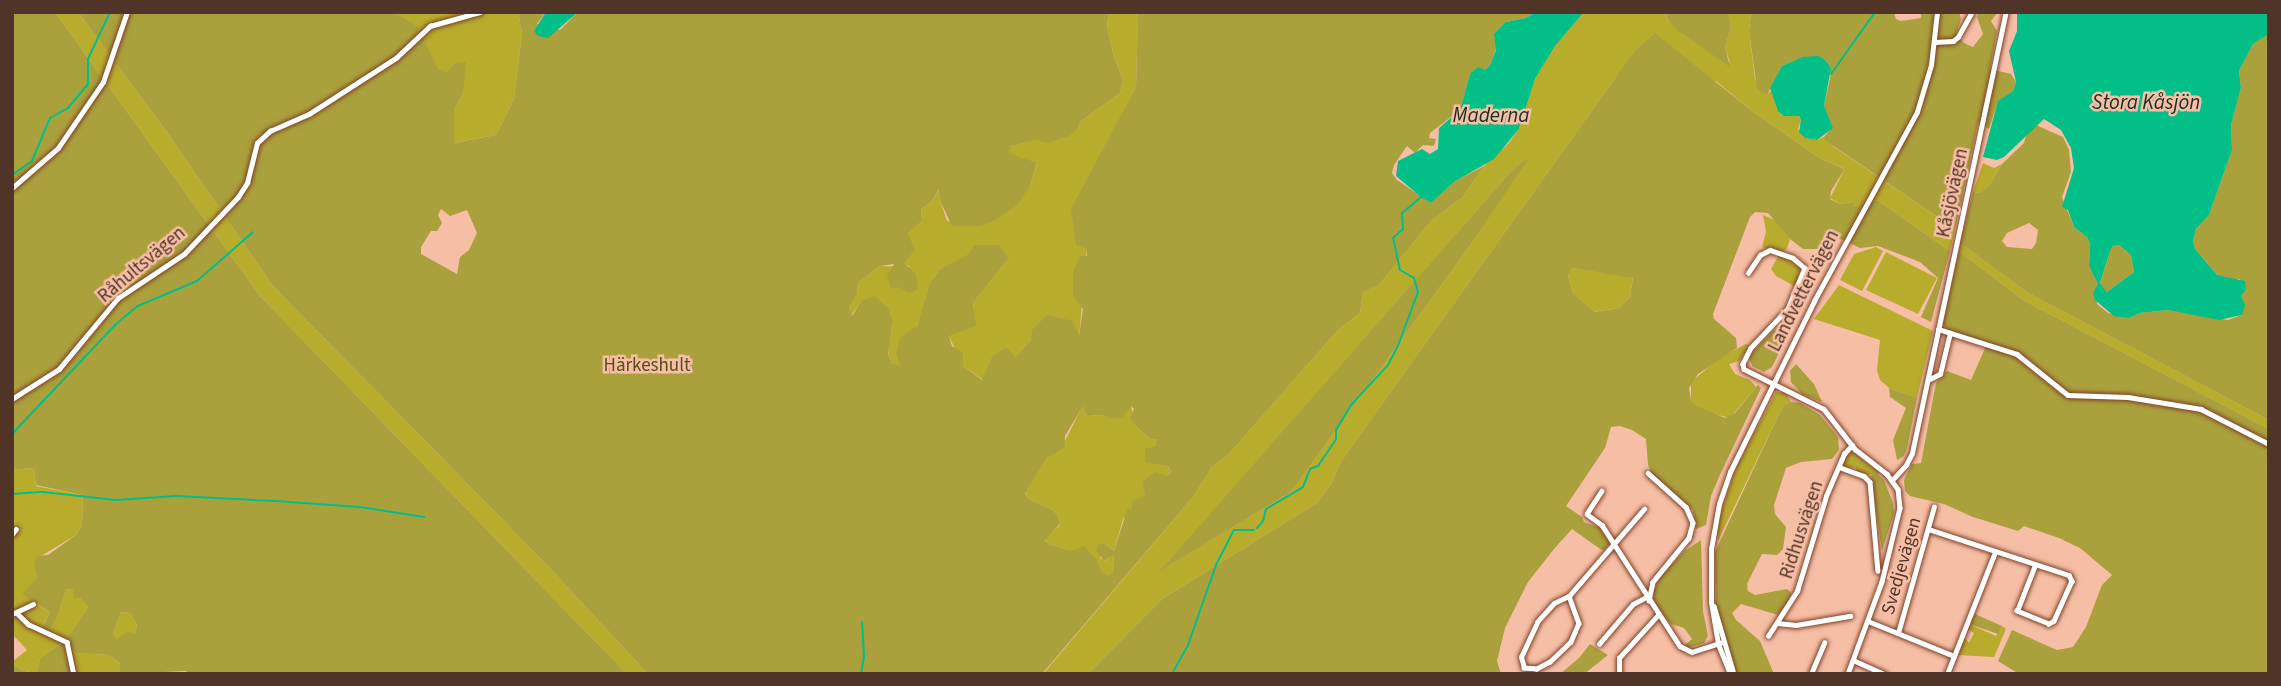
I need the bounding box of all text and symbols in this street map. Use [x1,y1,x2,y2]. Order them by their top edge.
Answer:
water label: Stora Kåsjön [2092,89,2200,115]
water label: Maderna [1453,102,1529,128]
street label: Kåsjövägen [1932,146,1974,240]
street label: Råhultsvägen [94,222,190,308]
street label: Landvettervägen [1763,226,1845,356]
park label: Härkeshult [604,355,690,377]
street label: Ridhusvägen [1775,478,1829,582]
street label: Svedjevägen [1877,515,1927,617]

